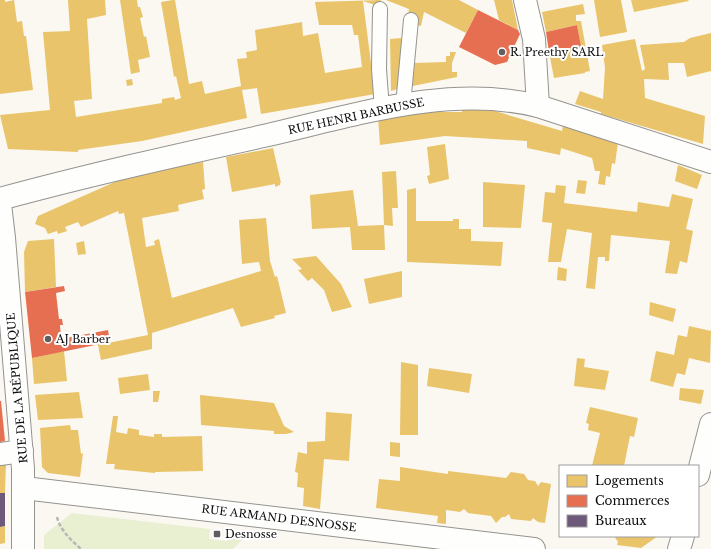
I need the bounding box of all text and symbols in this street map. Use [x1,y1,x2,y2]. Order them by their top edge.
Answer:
place label: R. Preethy SARL [510,45,603,59]
marker: R. Preethy SARL [497,47,507,57]
street label: RUE HENRI BARBUSSE [287,95,425,137]
street label: RUE DE LA RÉPUBLIQUE [3,312,31,464]
place label: AJ Barber [55,332,111,346]
marker: AJ Barber [43,334,53,344]
legend [559,465,699,537]
text: Logements [595,473,664,488]
text: Commerces [595,493,669,508]
street label: RUE ARMAND DESNOSSE [201,502,357,534]
text: Bureaux [595,513,647,528]
place label: Desnosse [225,527,277,541]
marker: Desnosse [212,529,222,539]

